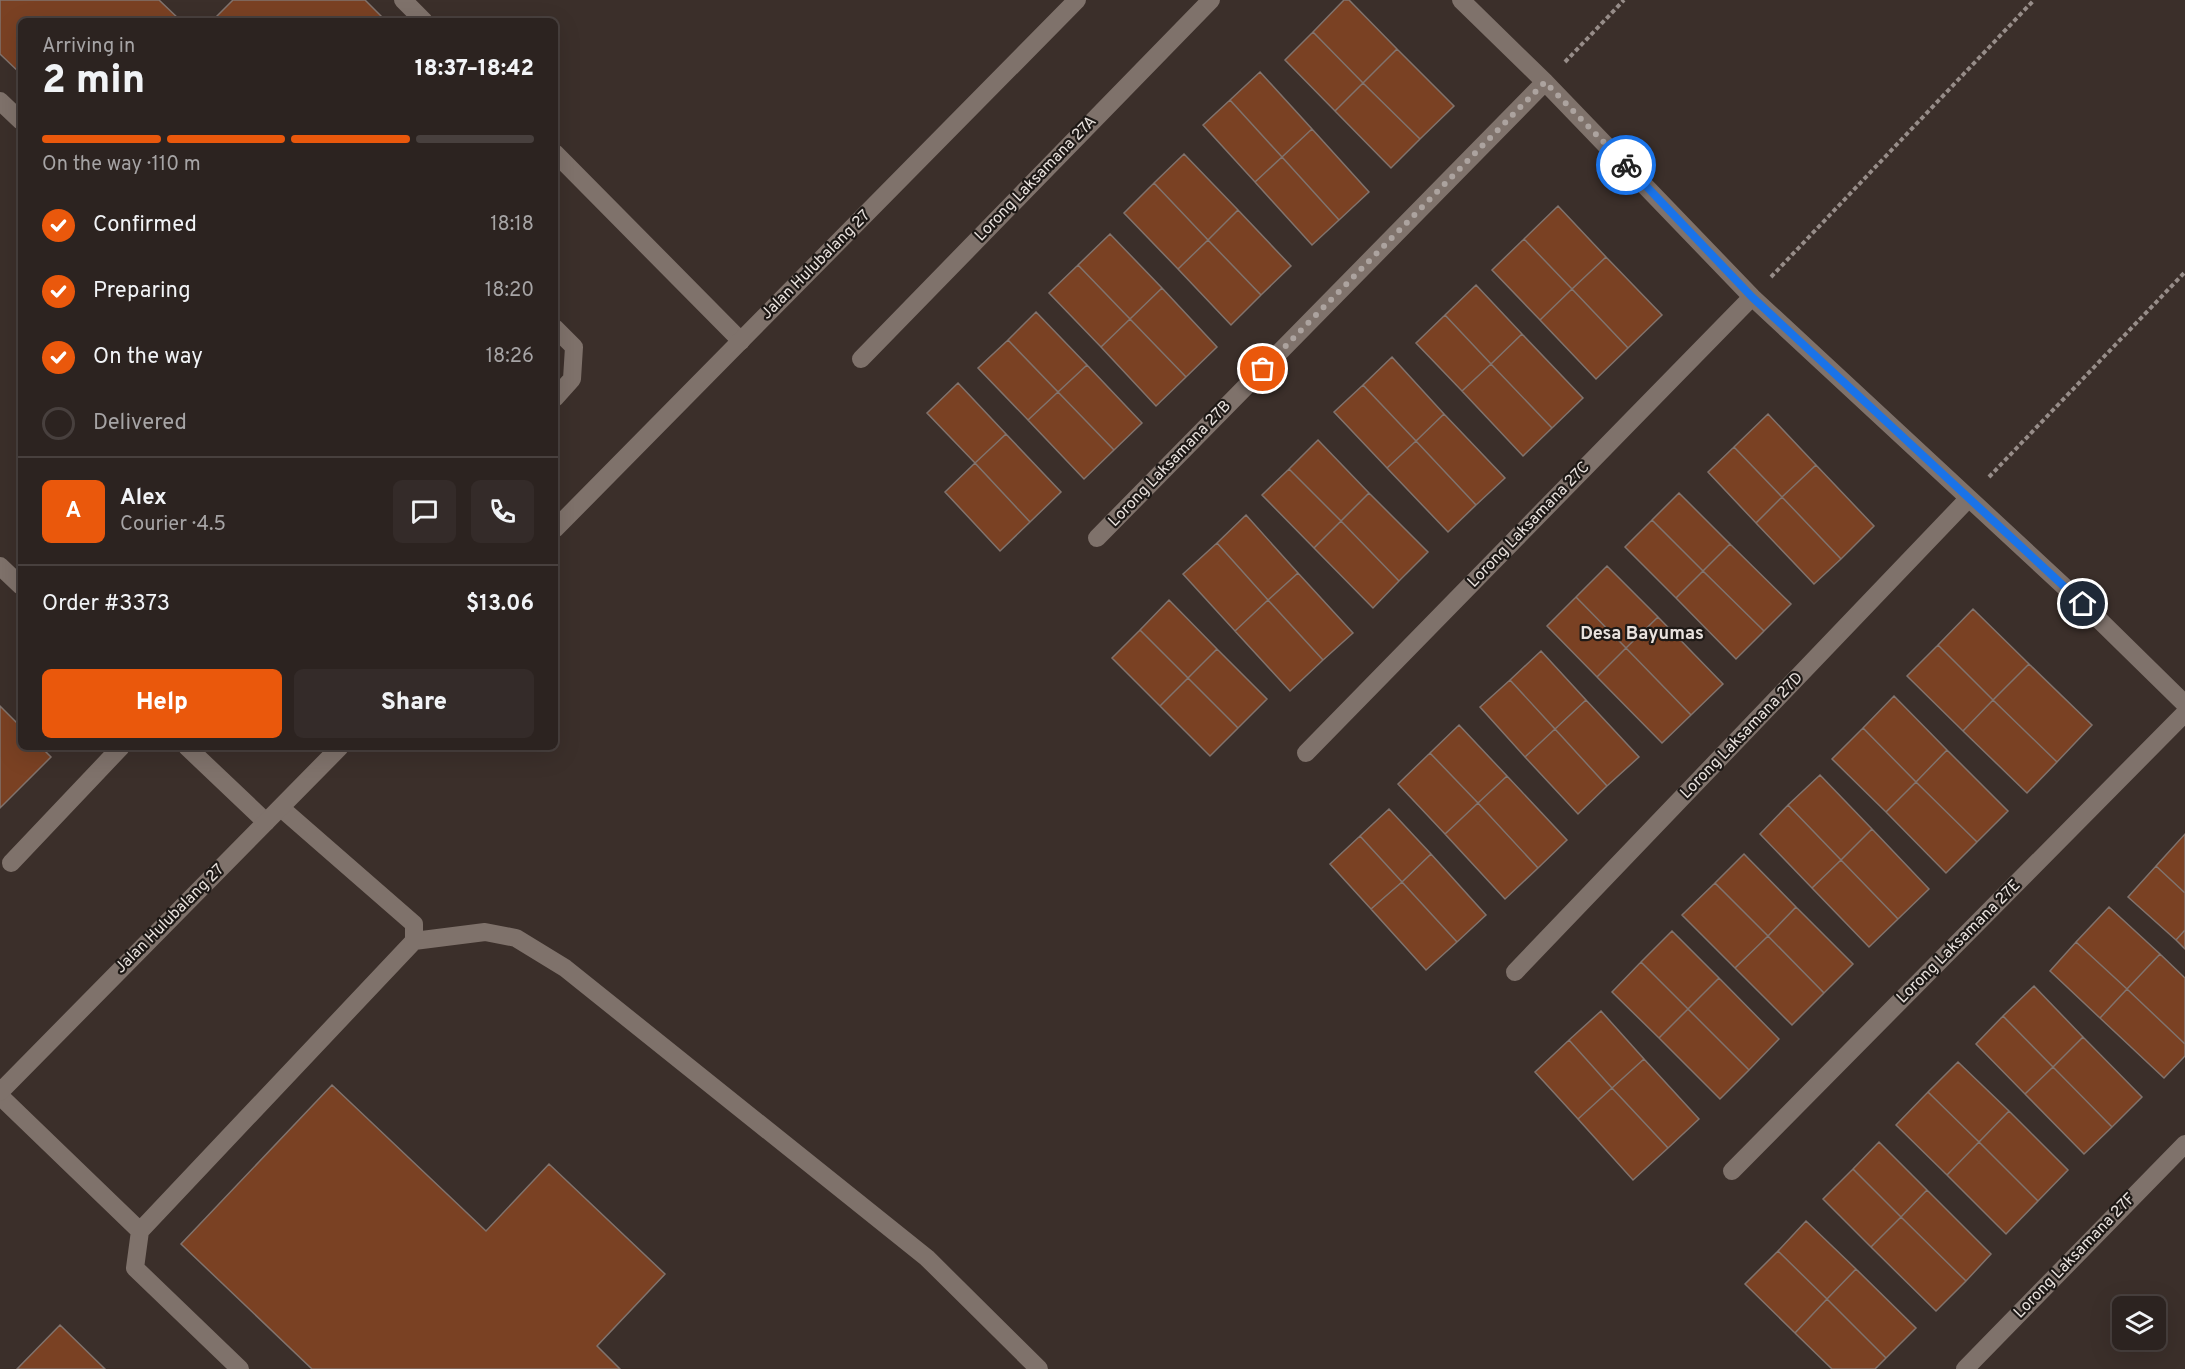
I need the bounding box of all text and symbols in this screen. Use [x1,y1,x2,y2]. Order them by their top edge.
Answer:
text: Arriving in [42,34,135,60]
text: 18:37–18:42 [415,56,534,83]
text: 2 min [42,58,145,107]
street label: Lorong Laksamana 27A [971,112,1101,246]
courier [1596,135,1656,195]
icon: bike [1610,149,1643,182]
text: On the way · 110 m [42,152,201,178]
street label: Jalan Hulubalang 27 [757,206,875,324]
icon: check [42,209,75,242]
text: Confirmed [93,212,197,239]
text: 18:18 [490,212,534,238]
icon: check [42,275,75,308]
text: Preparing [93,278,191,305]
text: 18:20 [485,278,534,304]
icon: check [42,341,75,374]
pin [1237,343,1288,394]
text: On the way [93,344,203,371]
text: 18:26 [486,344,534,370]
icon: bag [1246,352,1279,385]
street label: Lorong Laksamana 27B [1104,397,1236,531]
text: Delivered [93,410,187,437]
street label: Lorong Laksamana 27C [1464,458,1594,592]
button: chat [393,480,456,543]
button: phone [471,480,534,543]
text: Alex [120,485,167,512]
text: A [66,498,81,525]
text: Courier · 4.5 [120,512,226,538]
pin [2057,578,2108,629]
icon: home [2066,587,2099,620]
text: Order #3373 [42,591,170,618]
text: $13.06 [466,591,534,618]
district label: Desa Bayumas [1580,623,1704,646]
button: Help [42,669,282,738]
button: Share [294,669,534,738]
street label: Lorong Laksamana 27D [1676,669,1808,803]
street label: Jalan Hulubalang 27 [111,860,229,978]
street label: Lorong Laksamana 27E [1893,876,2025,1008]
street label: Lorong Laksamana 27F [2010,1189,2140,1323]
map controls [2112,1296,2166,1350]
button: layers [2112,1296,2166,1350]

